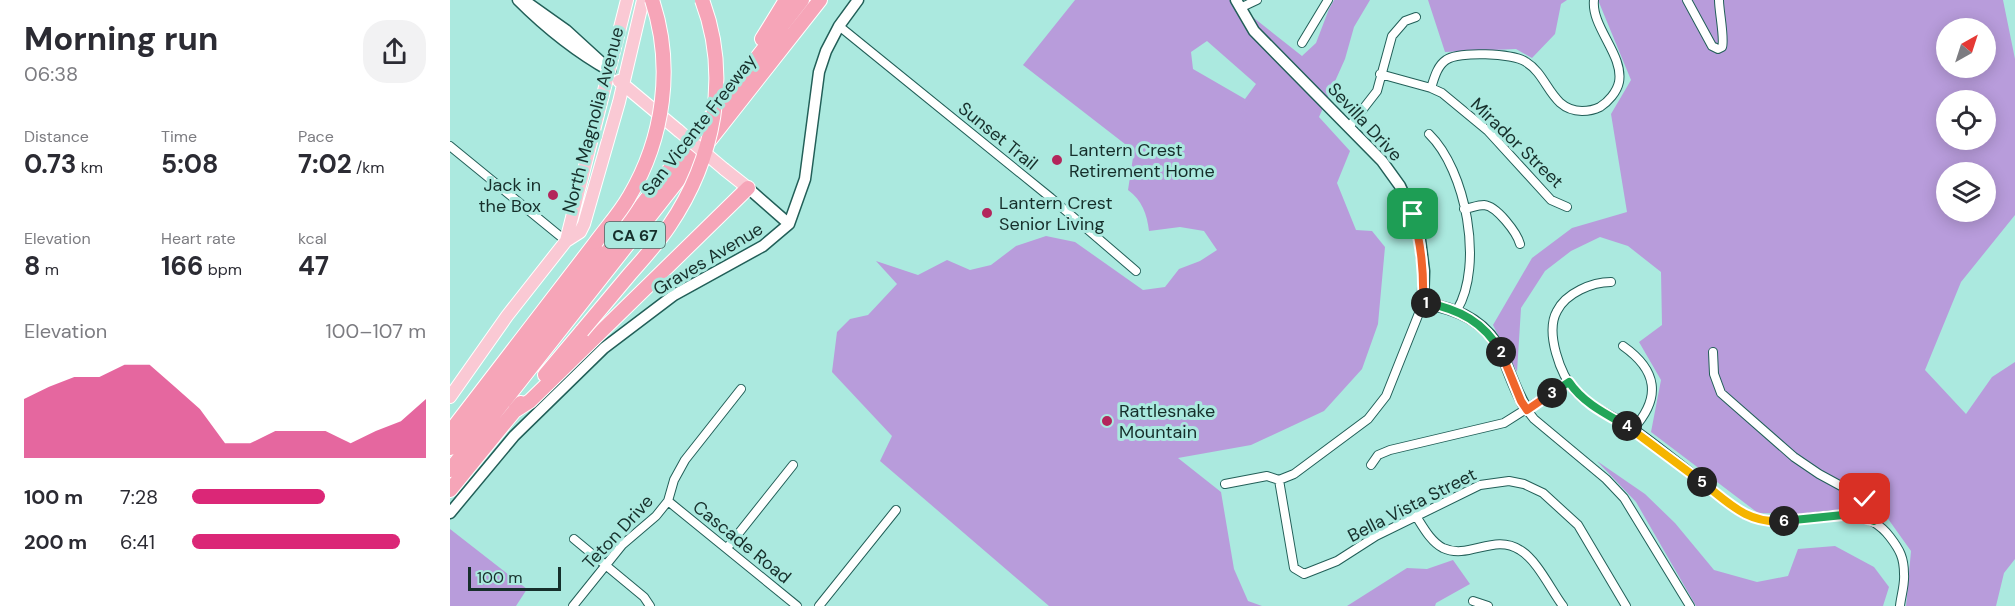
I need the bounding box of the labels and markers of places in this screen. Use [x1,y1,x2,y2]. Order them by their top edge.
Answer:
place label: Lantern Crest Retirement Home [1069,138,1215,183]
marker: Lantern Crest Retirement Home [1050,153,1064,167]
place label: Jack in the Box [479,173,541,218]
marker: Jack in the Box [546,188,560,202]
pin [1387,188,1438,239]
place label: Lantern Crest Senior Living [999,191,1113,236]
marker: Lantern Crest Senior Living [980,206,994,220]
pin: 1 [1411,288,1441,318]
pin: 2 [1486,337,1516,367]
pin: 3 [1537,378,1567,408]
place label: Rattlesnake Mountain [1119,399,1215,444]
pin: 4 [1612,411,1642,441]
marker: Rattlesnake Mountain [1100,414,1114,428]
pin: 5 [1687,467,1717,497]
pin [1839,473,1890,524]
pin: 6 [1769,506,1799,536]

